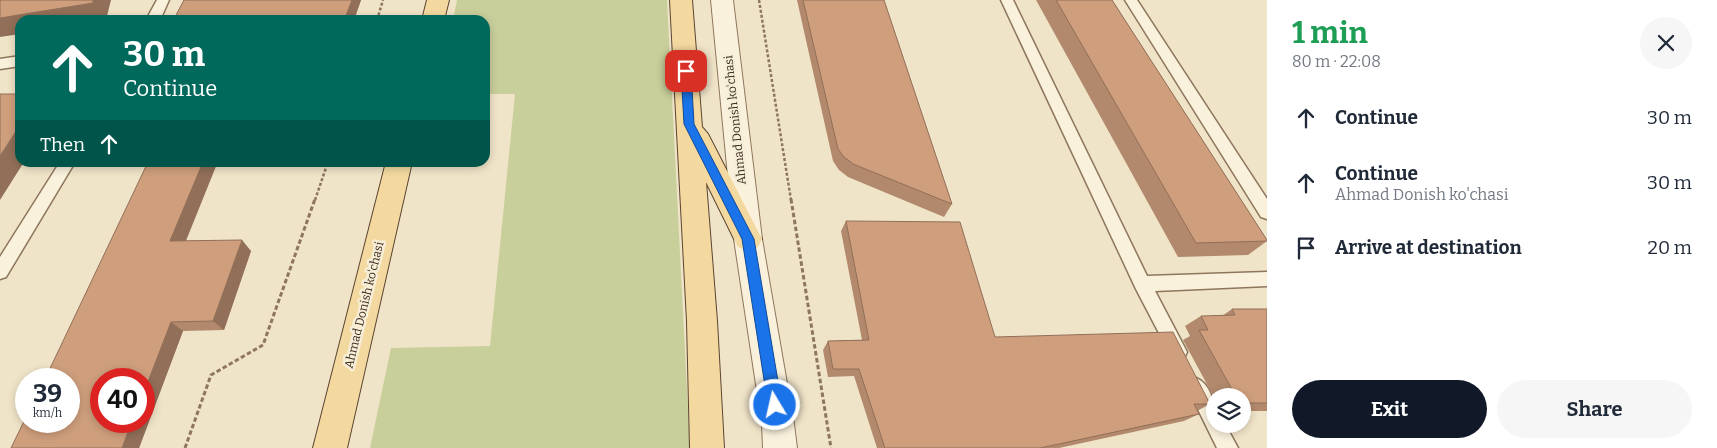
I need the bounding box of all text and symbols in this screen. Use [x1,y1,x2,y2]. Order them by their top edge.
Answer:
text: 1 min [1292,15,1368,51]
button: close [1640,17,1692,69]
text: 30 m [123,33,205,75]
icon: ahead [40,35,105,100]
pin [665,50,707,92]
text: 80 m · 22:08 [1292,52,1381,71]
street label: Ahmad Donish ko'chasi [721,54,749,185]
icon: arrive [672,57,700,85]
text: Continue [123,75,217,102]
icon: ahead [1292,104,1320,132]
text: Continue [1335,106,1418,129]
text: 30 m [1647,106,1692,129]
icon: ahead [95,130,123,158]
text: Then [40,133,85,156]
text: Continue [1335,162,1418,185]
icon: ahead [1292,169,1320,197]
text: 30 m [1647,171,1692,194]
text: Ahmad Donish ko'chasi [1335,185,1508,204]
icon: arrive [1292,234,1320,262]
text: Arrive at destination [1335,236,1522,259]
text: 20 m [1648,236,1692,259]
street label: Ahmad Donish ko'chasi [341,240,387,370]
speed limit sign: 40 [90,368,155,433]
position arrow [748,378,800,430]
text: 39 [33,379,62,409]
button: Exit [1292,380,1487,438]
button: Share [1497,380,1692,438]
map controls [1206,388,1251,433]
button: layers [1206,388,1251,433]
text: km/h [33,406,62,420]

